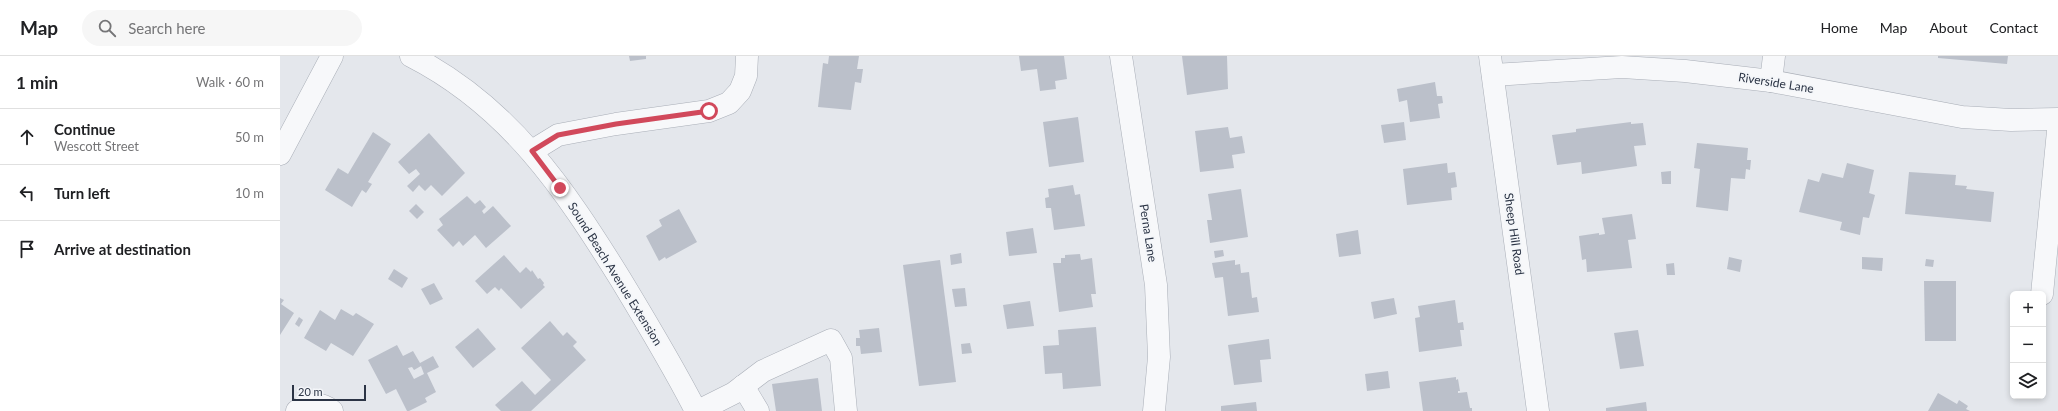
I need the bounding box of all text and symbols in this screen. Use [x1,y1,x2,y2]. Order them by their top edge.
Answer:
search box [82,10,362,46]
text: Map [20,16,58,39]
icon: search [96,17,118,39]
text: Search here [128,19,206,37]
text: Home [1820,19,1858,36]
text: Map [1880,19,1907,36]
text: About [1929,19,1967,36]
text: Contact [1989,19,2038,36]
street label: Riverside Lane [1737,69,1815,96]
text: 1 min [16,72,58,93]
text: Walk · 60 m [196,74,264,90]
route start [700,102,718,120]
text: Continue [54,120,115,138]
icon: ahead [16,126,38,148]
text: 50 m [235,129,264,145]
text: Wescott Street [54,138,139,154]
route end [551,179,569,197]
icon: left [16,182,38,204]
text: Turn left [54,184,110,202]
text: 10 m [235,185,264,201]
street label: Sheep Hill Road [1501,192,1528,276]
street label: Sound Beach Avenue Extension [565,199,666,348]
street label: Perna Lane [1137,203,1160,263]
icon: arrive [16,238,38,260]
text: Arrive at destination [54,240,191,258]
map controls [2010,291,2046,399]
button: + [2010,291,2046,327]
button: − [2010,327,2046,363]
button: layers [2010,363,2046,399]
scale bar [292,383,366,402]
text: 20 m [298,385,323,398]

